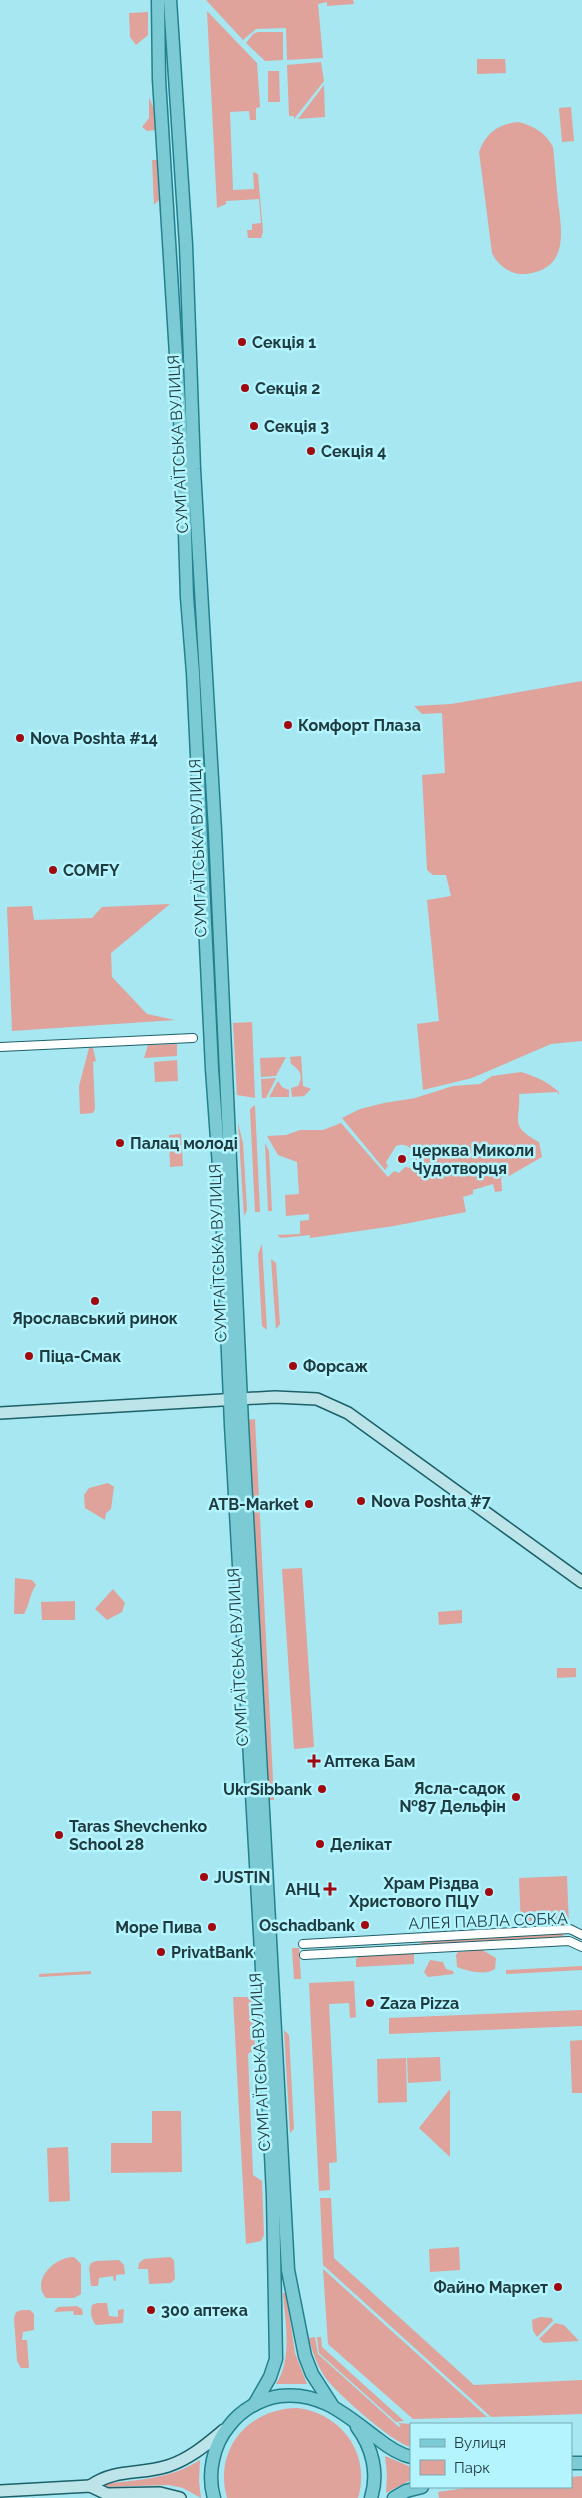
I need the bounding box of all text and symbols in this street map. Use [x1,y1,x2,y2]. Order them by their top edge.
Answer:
place label: Секція 1 [252,333,316,352]
marker: Секція 1 [236,336,248,348]
street label: СУМГАЇТСЬКА ВУЛИЦЯ [163,354,192,534]
place label: Секція 2 [255,379,320,398]
marker: Секція 2 [239,382,251,394]
place label: Секція 3 [264,417,329,436]
marker: Секція 3 [248,420,260,432]
place label: Секція 4 [321,442,386,461]
marker: Секція 4 [305,445,317,457]
place label: Комфорт Плаза [298,716,421,735]
marker: Комфорт Плаза [282,719,294,731]
place label: Nova Poshta #14 [30,729,158,748]
marker: Nova Poshta #14 [14,732,26,744]
street label: СУМГАЇТСЬКА ВУЛИЦЯ [184,758,211,938]
place label: COMFY [63,861,120,880]
marker: COMFY [47,864,59,876]
place label: Палац молоді [130,1134,238,1153]
marker: Палац молоді [114,1137,126,1149]
place label: церква Миколи Чудотворця [412,1141,534,1178]
marker: церква Миколи Чудотворця [396,1153,408,1165]
street label: СУМГАЇТСЬКА ВУЛИЦЯ [204,1163,231,1343]
marker: Ярославський ринок [89,1295,101,1307]
place label: Ярославський ринок [12,1309,178,1328]
place label: Піца-Смак [39,1347,121,1366]
marker: Піца-Смак [23,1350,35,1362]
place label: Форсаж [303,1357,368,1376]
marker: Форсаж [287,1360,299,1372]
place label: Nova Poshta #7 [371,1492,491,1511]
place label: ATB-Market [209,1495,299,1514]
marker: Nova Poshta #7 [355,1495,367,1507]
marker: ATB-Market [303,1498,315,1510]
street label: СУМГАЇТСЬКА ВУЛИЦЯ [223,1567,252,1747]
place label: Аптека Бам [324,1752,415,1771]
marker: Аптека Бам [308,1755,320,1767]
place label: Ясла-садок №87 Дельфін [399,1779,506,1816]
place label: UkrSibbank [223,1780,312,1799]
marker: UkrSibbank [316,1783,328,1795]
marker: Ясла-садок №87 Дельфін [510,1791,522,1803]
place label: Taras Shevchenko School 28 [69,1817,208,1854]
marker: Taras Shevchenko School 28 [53,1829,65,1841]
place label: Делікат [330,1835,392,1854]
marker: Делікат [314,1838,326,1850]
place label: JUSTIN [214,1868,270,1887]
marker: JUSTIN [198,1871,210,1883]
place label: Храм Різдва Христового ПЦУ [348,1874,480,1911]
place label: АНЦ [285,1880,320,1899]
marker: АНЦ [324,1883,336,1895]
marker: Храм Різдва Христового ПЦУ [483,1886,495,1898]
street label: АЛЕЯ ПАВЛА СОБКА [408,1909,568,1933]
place label: Oschadbank [259,1916,355,1935]
place label: Море Пива [115,1918,202,1937]
marker: Oschadbank [359,1919,371,1931]
marker: Море Пива [206,1921,218,1933]
place label: PrivatBank [171,1943,254,1962]
marker: PrivatBank [155,1946,167,1958]
street label: СУМГАЇТСЬКА ВУЛИЦЯ [245,1972,274,2152]
place label: Zaza Pizza [380,1994,459,2013]
marker: Zaza Pizza [364,1997,376,2009]
place label: Файно Маркет [433,2278,548,2297]
marker: Файно Маркет [552,2281,564,2293]
place label: 300 аптека [161,2301,248,2320]
marker: 300 аптека [145,2304,157,2316]
legend [410,2423,572,2488]
text: Вулиця [454,2434,506,2452]
text: Парк [454,2459,490,2477]

